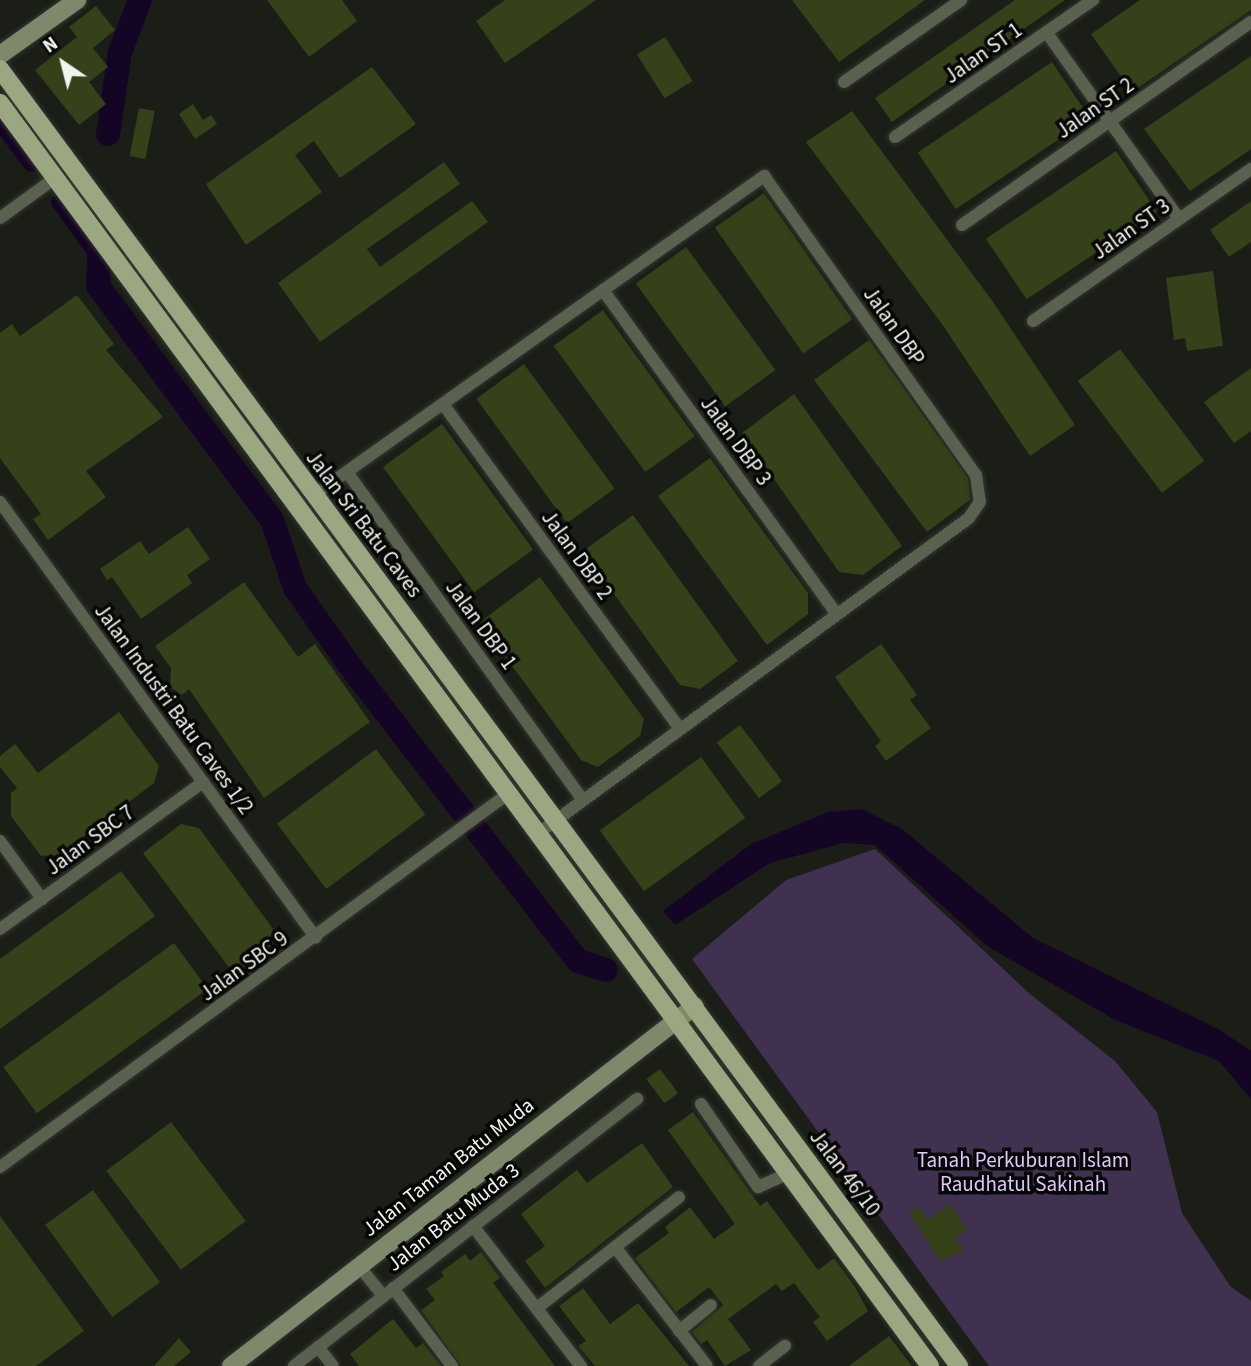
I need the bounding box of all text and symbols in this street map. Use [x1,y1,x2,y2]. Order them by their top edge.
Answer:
street label: Jalan ST 1 [939,17,1027,89]
north arrow [28,28,98,98]
text: N [38,31,64,60]
street label: Jalan ST 2 [1051,72,1139,144]
street label: Jalan ST 3 [1087,193,1175,265]
street label: Jalan DBP [858,282,930,370]
street label: Jalan DBP 3 [695,392,777,490]
street label: Jalan Sri Batu Caves [301,446,427,602]
street label: Jalan DBP 2 [536,506,618,604]
street label: Jalan DBP 1 [440,576,522,674]
street label: Jalan Industri Batu Caves 1/2 [89,599,259,819]
street label: Jalan SBC 7 [41,800,139,880]
street label: Jalan SBC 9 [195,926,293,1006]
street label: Jalan Taman Batu Muda [357,1092,539,1242]
street label: Jalan 46/10 [804,1125,886,1221]
park label: Tanah Perkuburan Islam Raudhatul Sakinah [917,1147,1129,1197]
street label: Jalan Batu Muda 3 [382,1157,524,1277]

